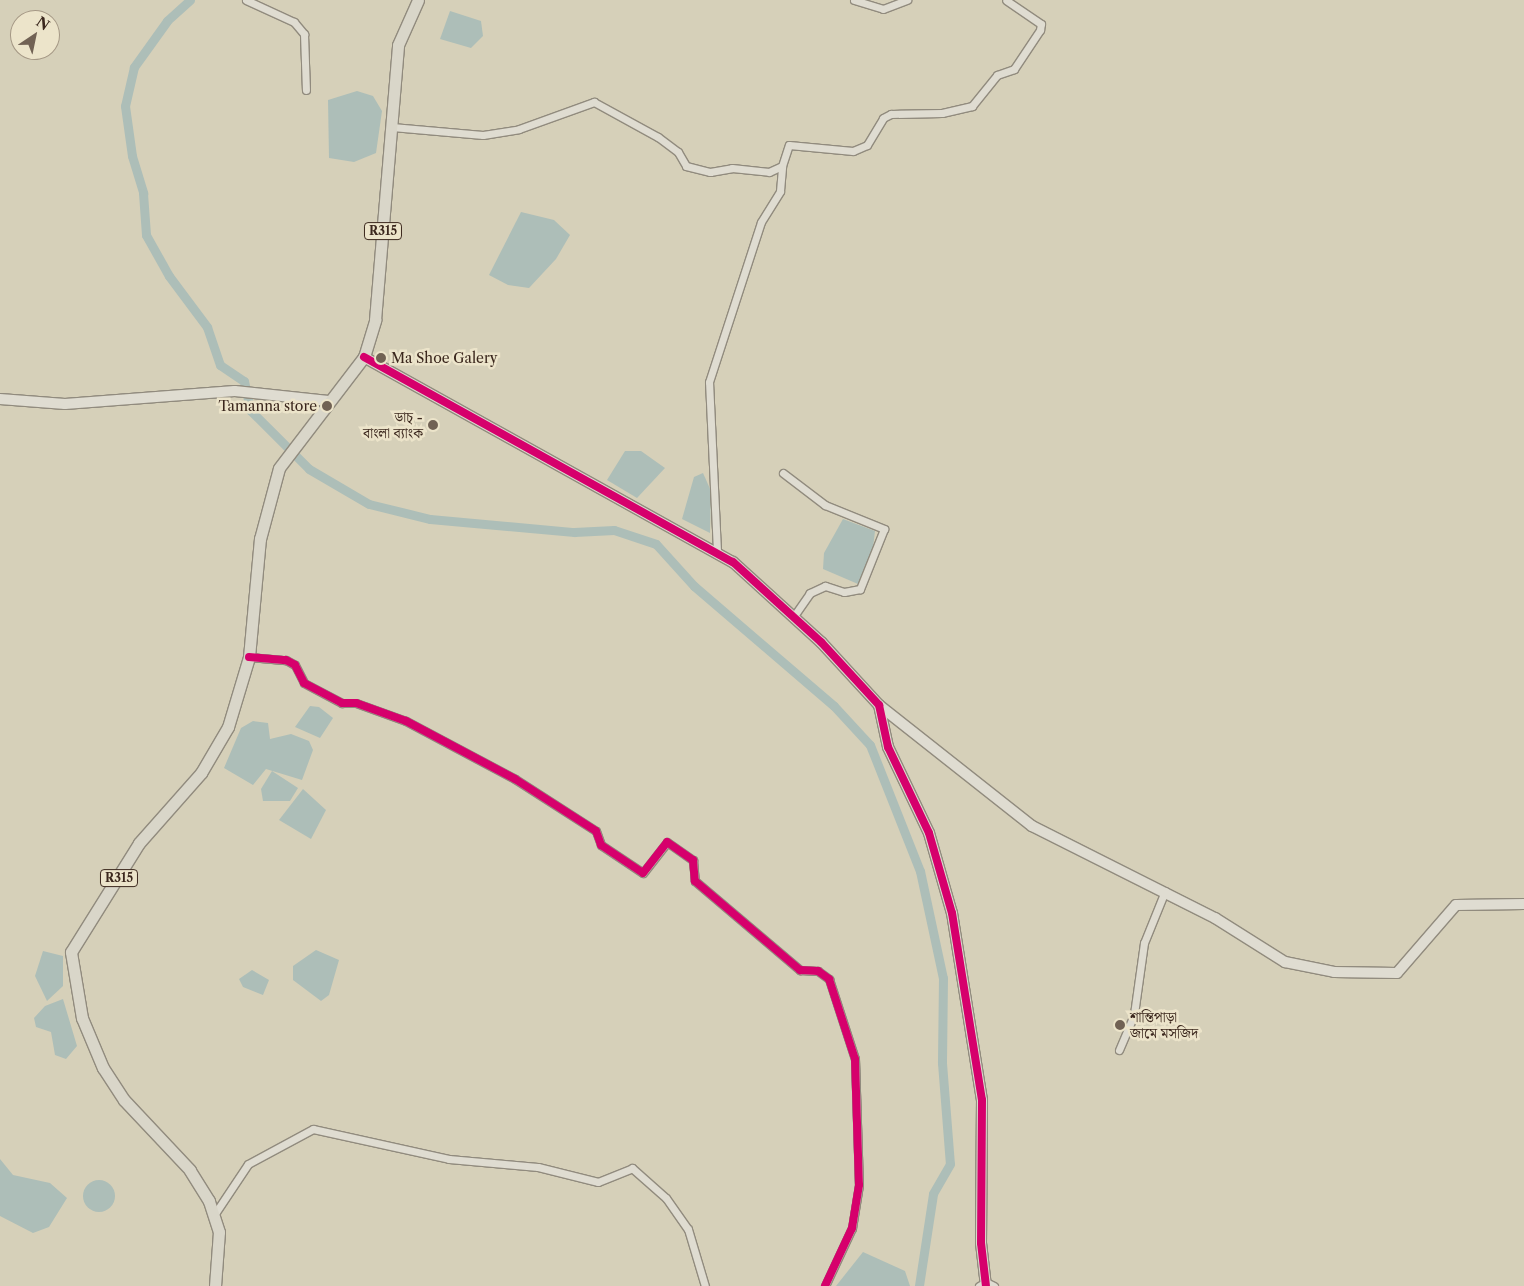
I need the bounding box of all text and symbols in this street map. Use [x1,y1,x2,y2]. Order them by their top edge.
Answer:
north arrow [10,10,60,60]
text: N [33,13,53,34]
road number: R315 [363,222,403,240]
place label: Ma Shoe Galery [391,350,498,366]
marker: Ma Shoe Galery [375,352,387,364]
place label: Tamanna store [218,398,317,414]
marker: Tamanna store [321,400,333,412]
place label: ডাচ্ - বাংলা ব্যাংক [363,409,423,442]
marker: ডাচ্ - বাংলা ব্যাংক [427,419,439,431]
road number: R315 [99,868,139,888]
place label: শান্তিপাড়া জামে মসজিদ [1130,1009,1198,1042]
marker: শান্তিপাড়া জামে মসজিদ [1114,1019,1126,1031]

